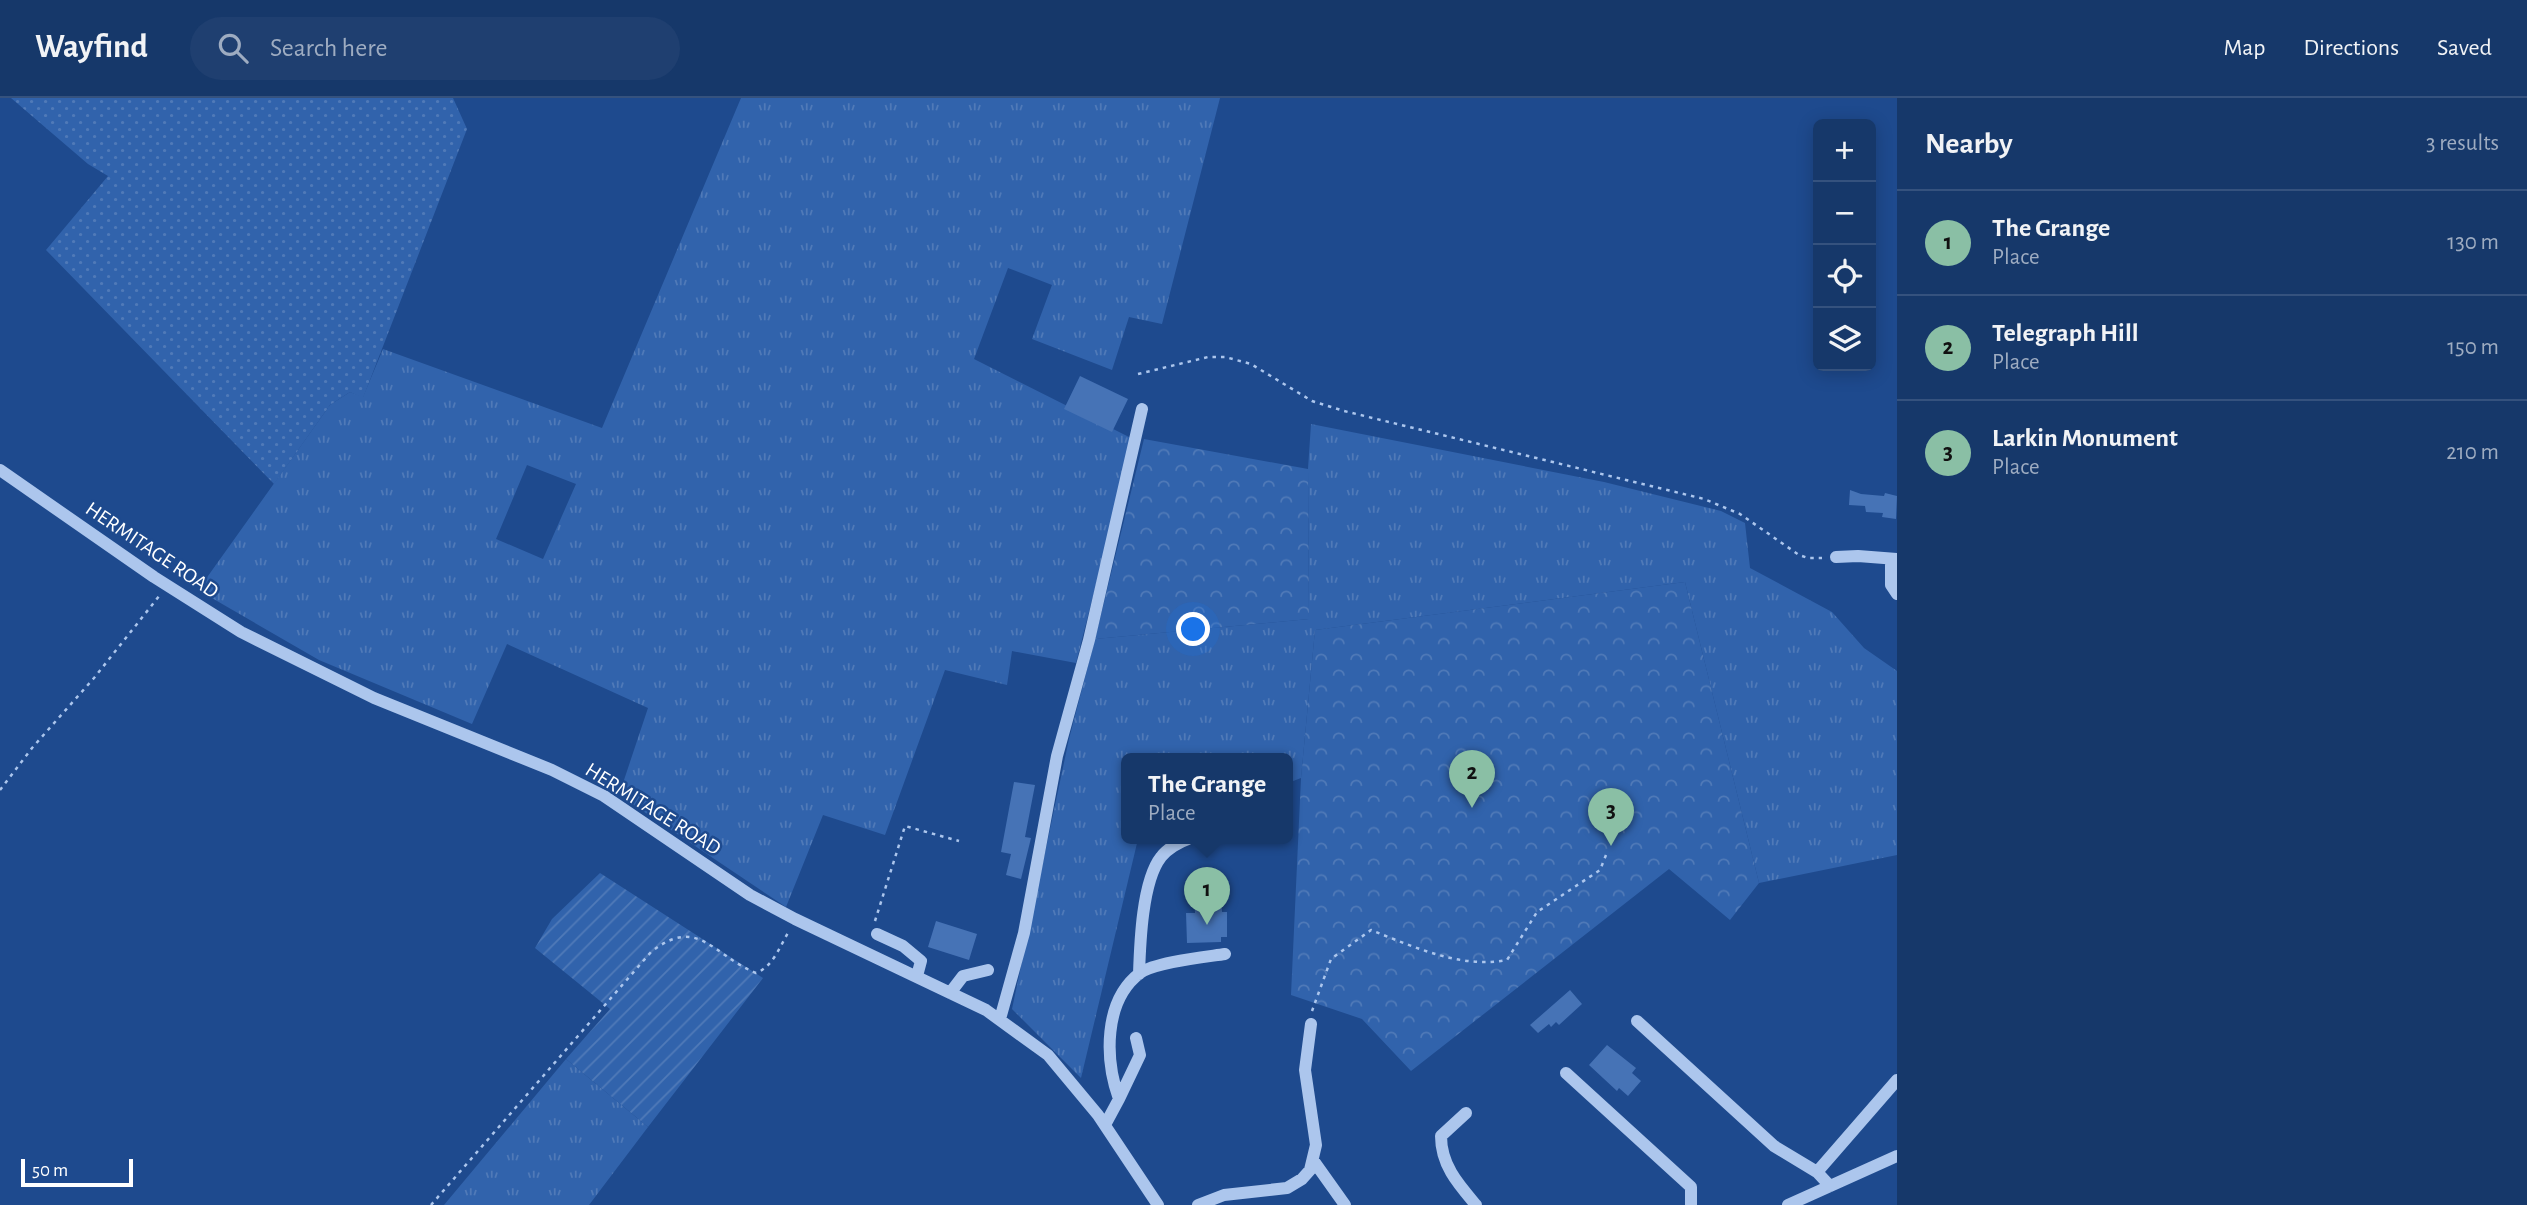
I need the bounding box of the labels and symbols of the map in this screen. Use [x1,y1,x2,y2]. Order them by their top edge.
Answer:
street label: HERMITAGE ROAD [82,498,222,602]
your location [1176,612,1210,646]
pin: 2 [1449,750,1495,808]
street label: HERMITAGE ROAD [582,759,724,859]
pin: 3 [1588,788,1634,846]
pin: 1 [1184,867,1230,925]
scale bar [21,1156,133,1188]

